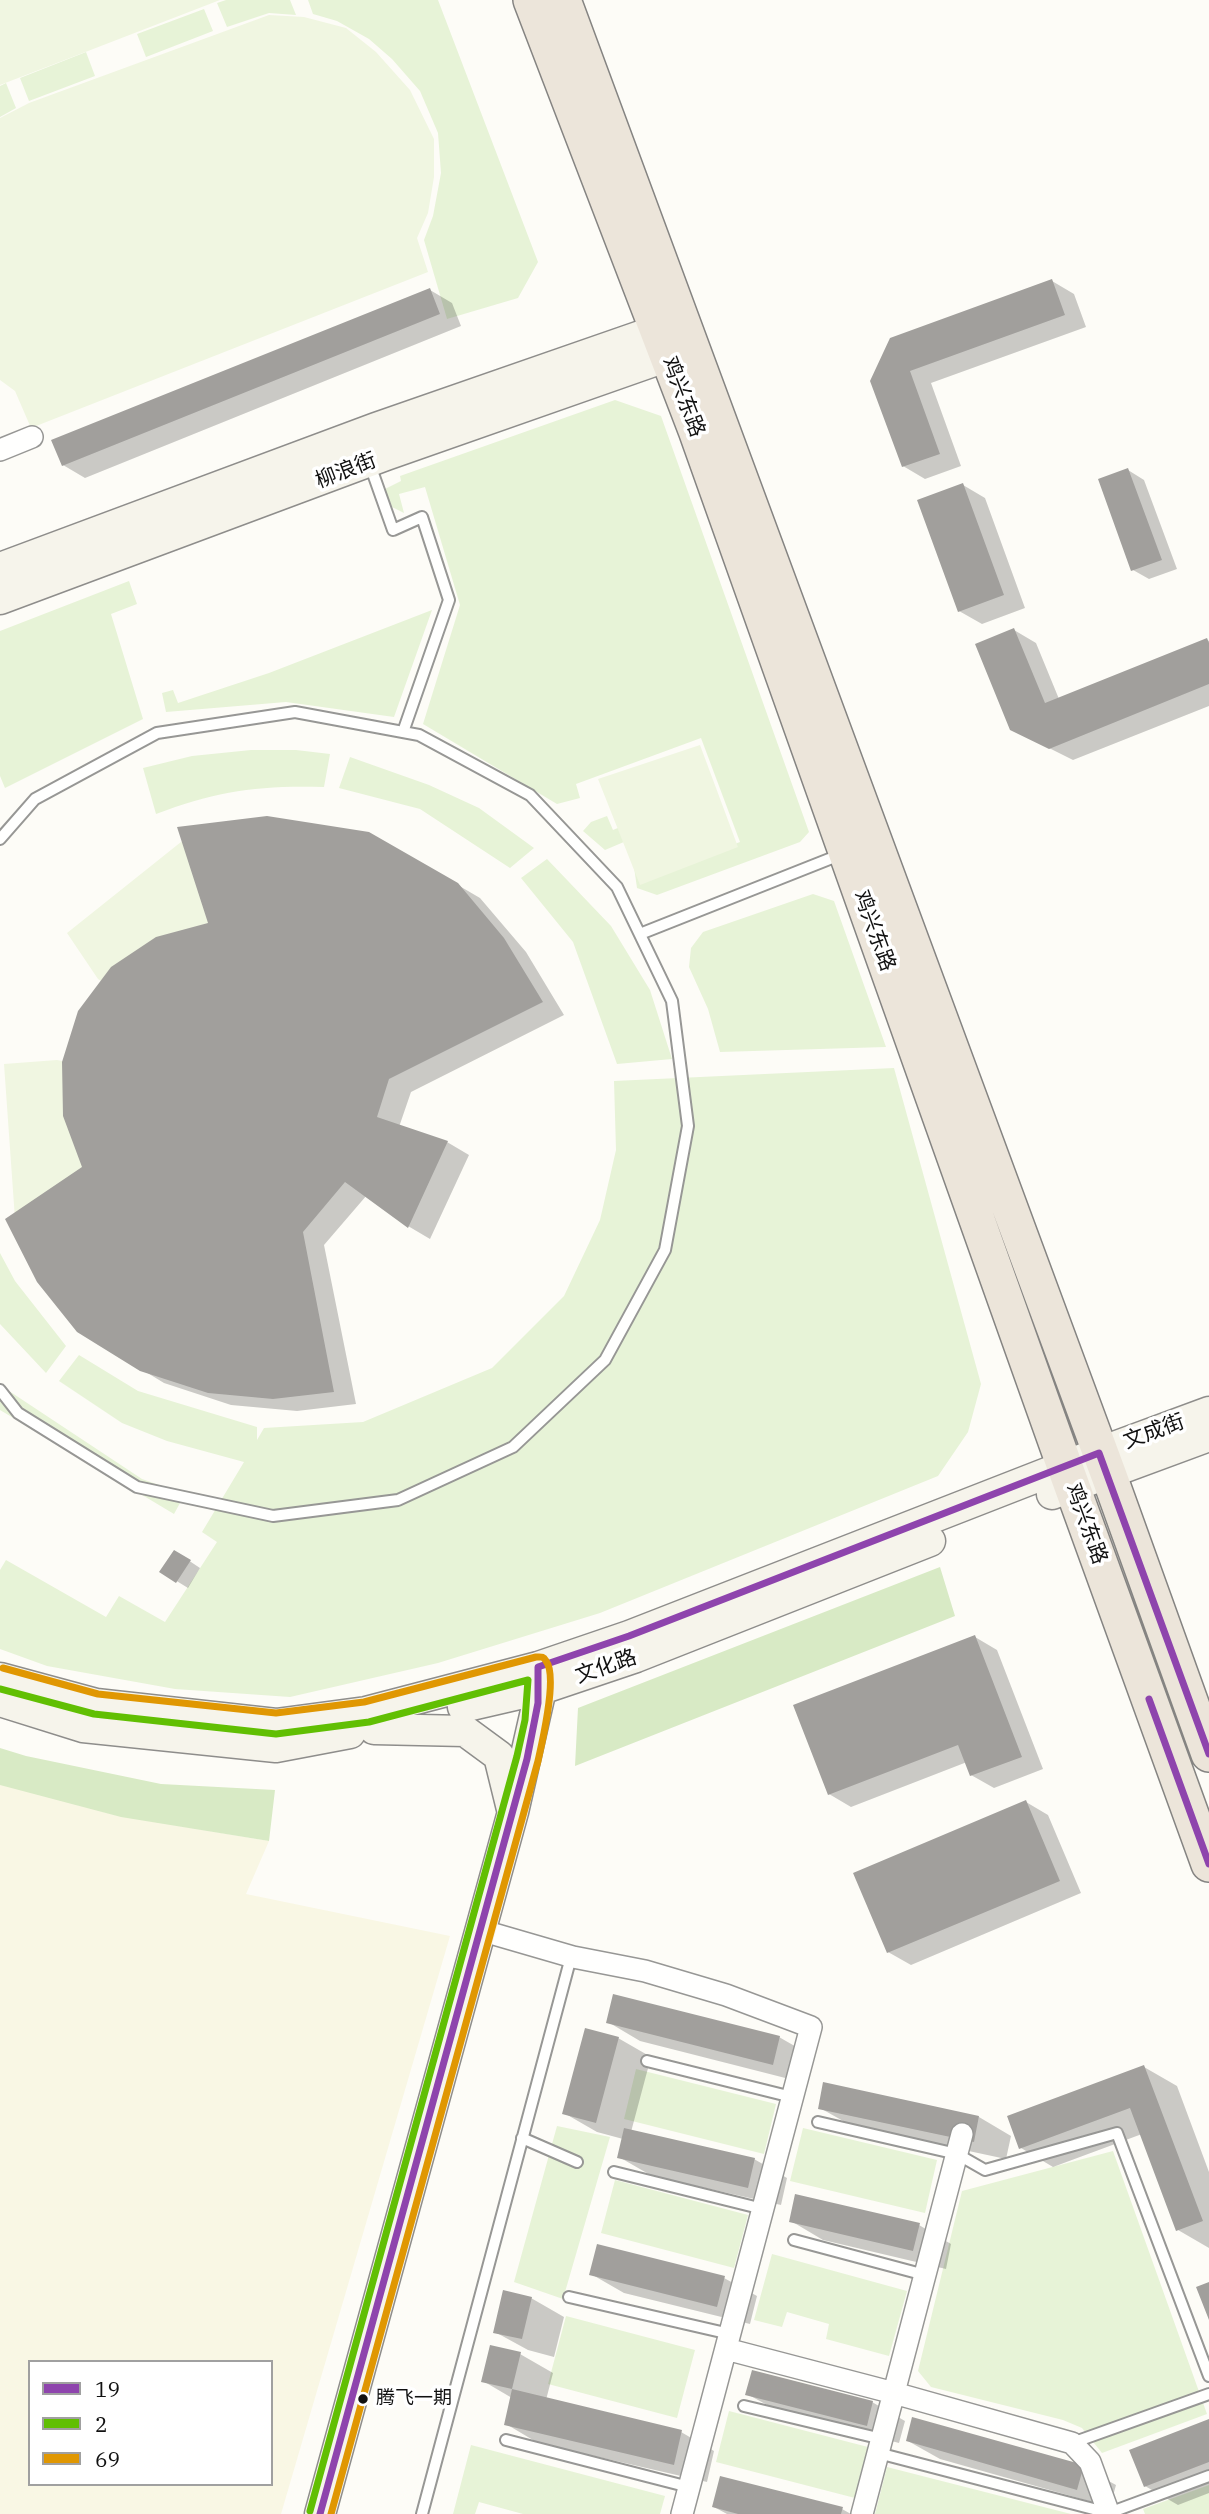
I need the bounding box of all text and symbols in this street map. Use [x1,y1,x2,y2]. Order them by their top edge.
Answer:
street label: 鸡兴东路 [656,353,710,441]
street label: 柳浪街 [312,448,380,494]
street label: 鸡兴东路 [848,887,900,975]
street label: 文成街 [1120,1409,1188,1455]
street label: 鸡兴东路 [1060,1480,1112,1568]
street label: 文化路 [572,1645,640,1689]
legend [28,2360,273,2486]
text: 19 [95,2375,120,2403]
place label: 腾飞一期 [376,2388,452,2410]
marker: 腾飞一期 [356,2392,370,2406]
text: 2 [95,2410,108,2438]
text: 69 [95,2445,120,2473]

